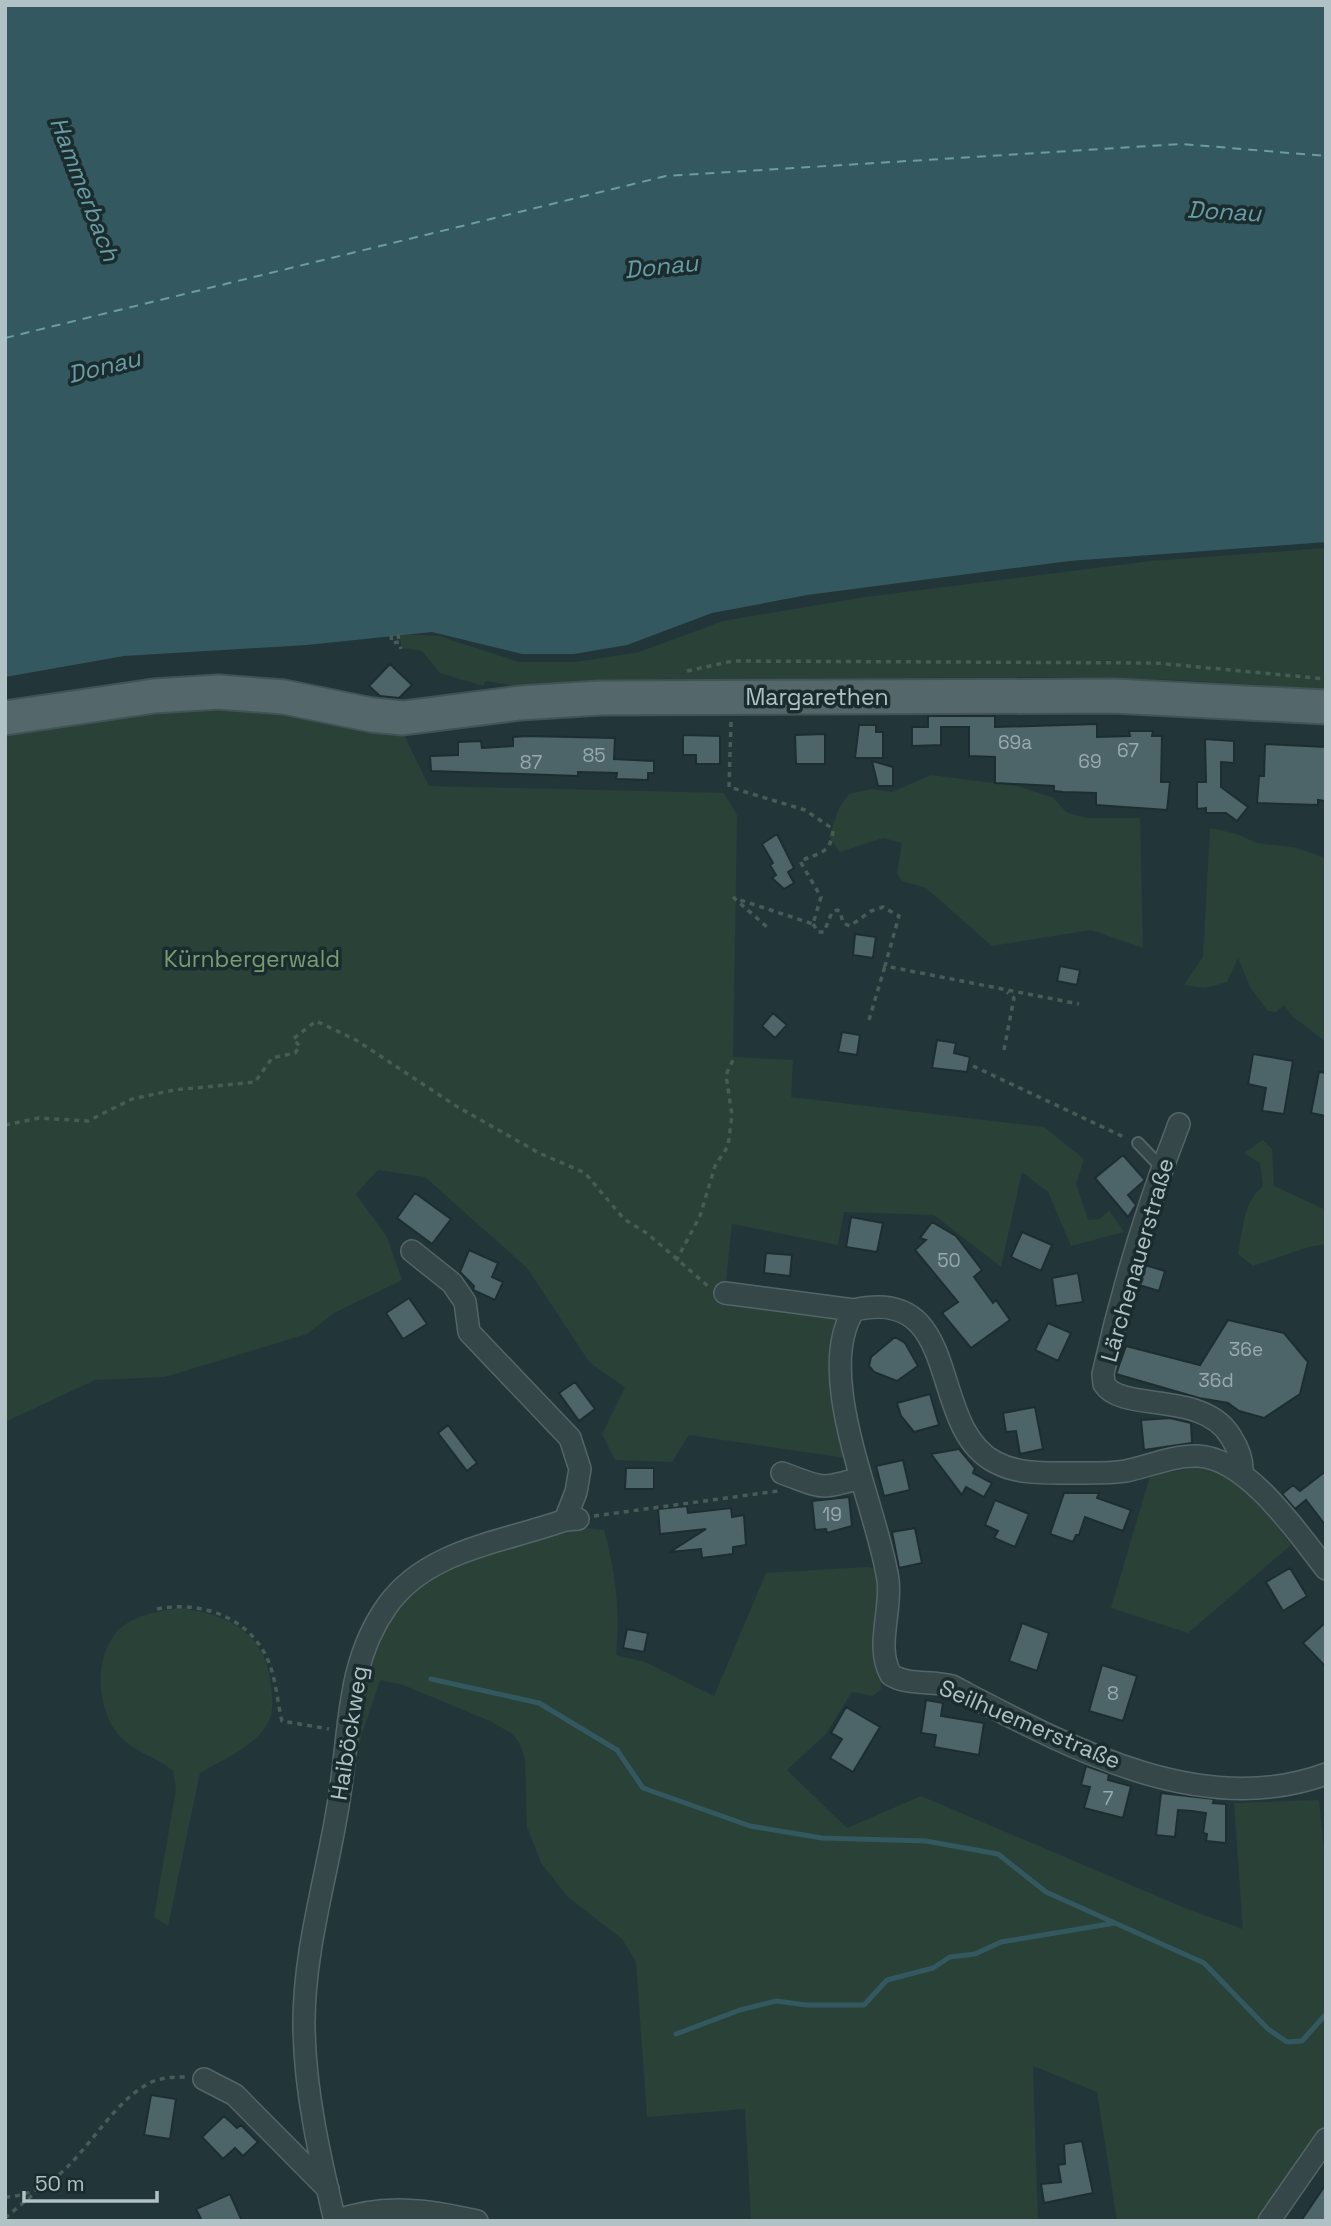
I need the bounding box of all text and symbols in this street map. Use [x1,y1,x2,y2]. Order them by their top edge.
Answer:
water label: Hammerbach [43,112,127,267]
water label: Donau [1186,194,1263,228]
water label: Donau [623,247,701,285]
water label: Donau [65,342,145,390]
street label: Margarethen [745,682,889,712]
house number: 69a [998,730,1032,755]
house number: 67 [1117,738,1139,763]
house number: 85 [582,743,606,768]
house number: 69 [1078,749,1102,774]
house number: 87 [520,750,542,775]
park label: Kürnbergerwald [164,944,340,974]
street label: Lärchenauerstraße [1094,1155,1180,1365]
house number: 50 [937,1248,961,1273]
house number: 36e [1229,1337,1263,1362]
house number: 36d [1198,1368,1234,1393]
house number: 19 [822,1502,842,1527]
street label: Haiböckweg [324,1664,374,1802]
street label: Seilhuemerstraße [935,1672,1125,1776]
house number: 8 [1107,1681,1119,1706]
house number: 7 [1103,1786,1114,1811]
scale bar [24,2160,158,2204]
text: 50 m [35,2170,85,2197]

